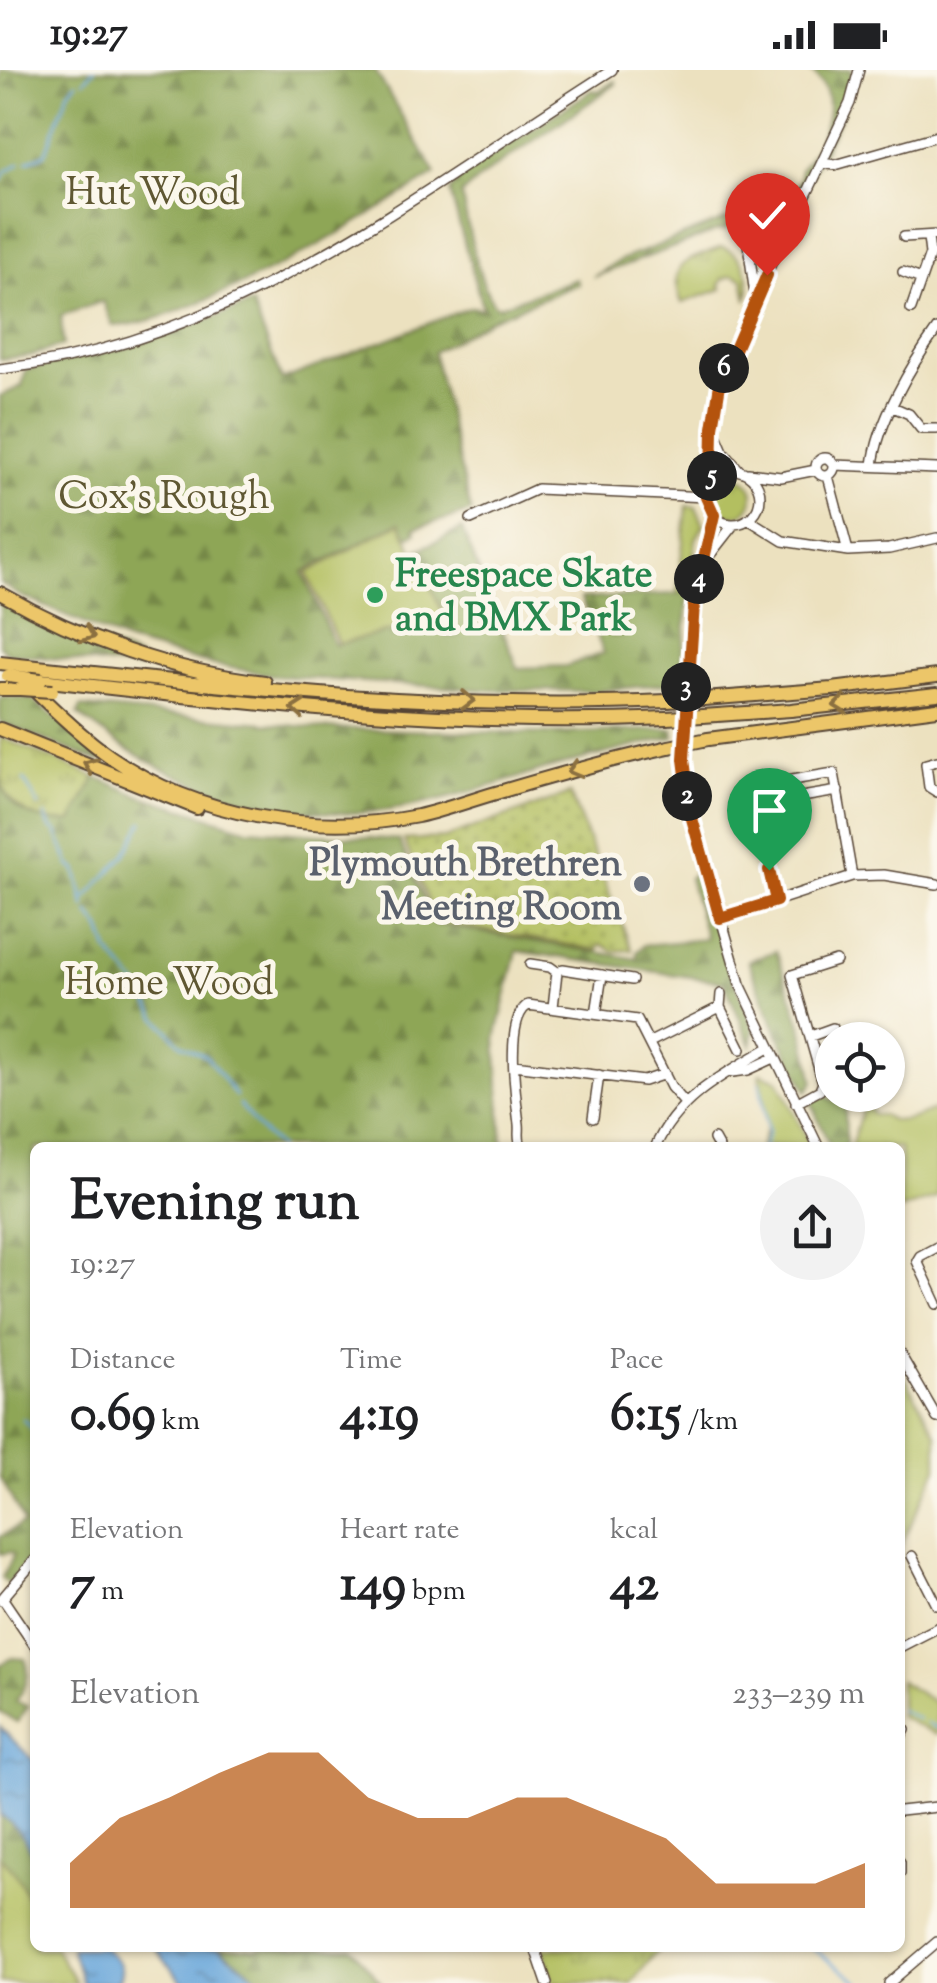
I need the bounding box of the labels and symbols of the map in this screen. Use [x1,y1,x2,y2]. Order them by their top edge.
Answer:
park label: Hut Wood [66,168,240,222]
pin [725,173,810,276]
pin: 6 [699,343,749,393]
pin: 5 [687,451,737,501]
park label: Cox's Rough [58,472,270,526]
place label: Freespace Skate and BMX Park [395,550,653,648]
pin: 4 [674,554,724,604]
marker: Freespace Skate and BMX Park [364,584,386,606]
one-way arrow [78,623,96,643]
pin: 3 [661,662,711,712]
one-way arrow [461,690,477,711]
one-way arrow [832,694,848,715]
one-way arrow [289,698,305,720]
one-way arrow [82,757,100,777]
one-way arrow [566,759,583,780]
pin [727,768,812,871]
pin: 2 [662,771,712,821]
place label: Plymouth Brethren Meeting Room [309,839,623,937]
marker: Plymouth Brethren Meeting Room [631,873,653,895]
park label: Home Wood [64,958,274,1012]

